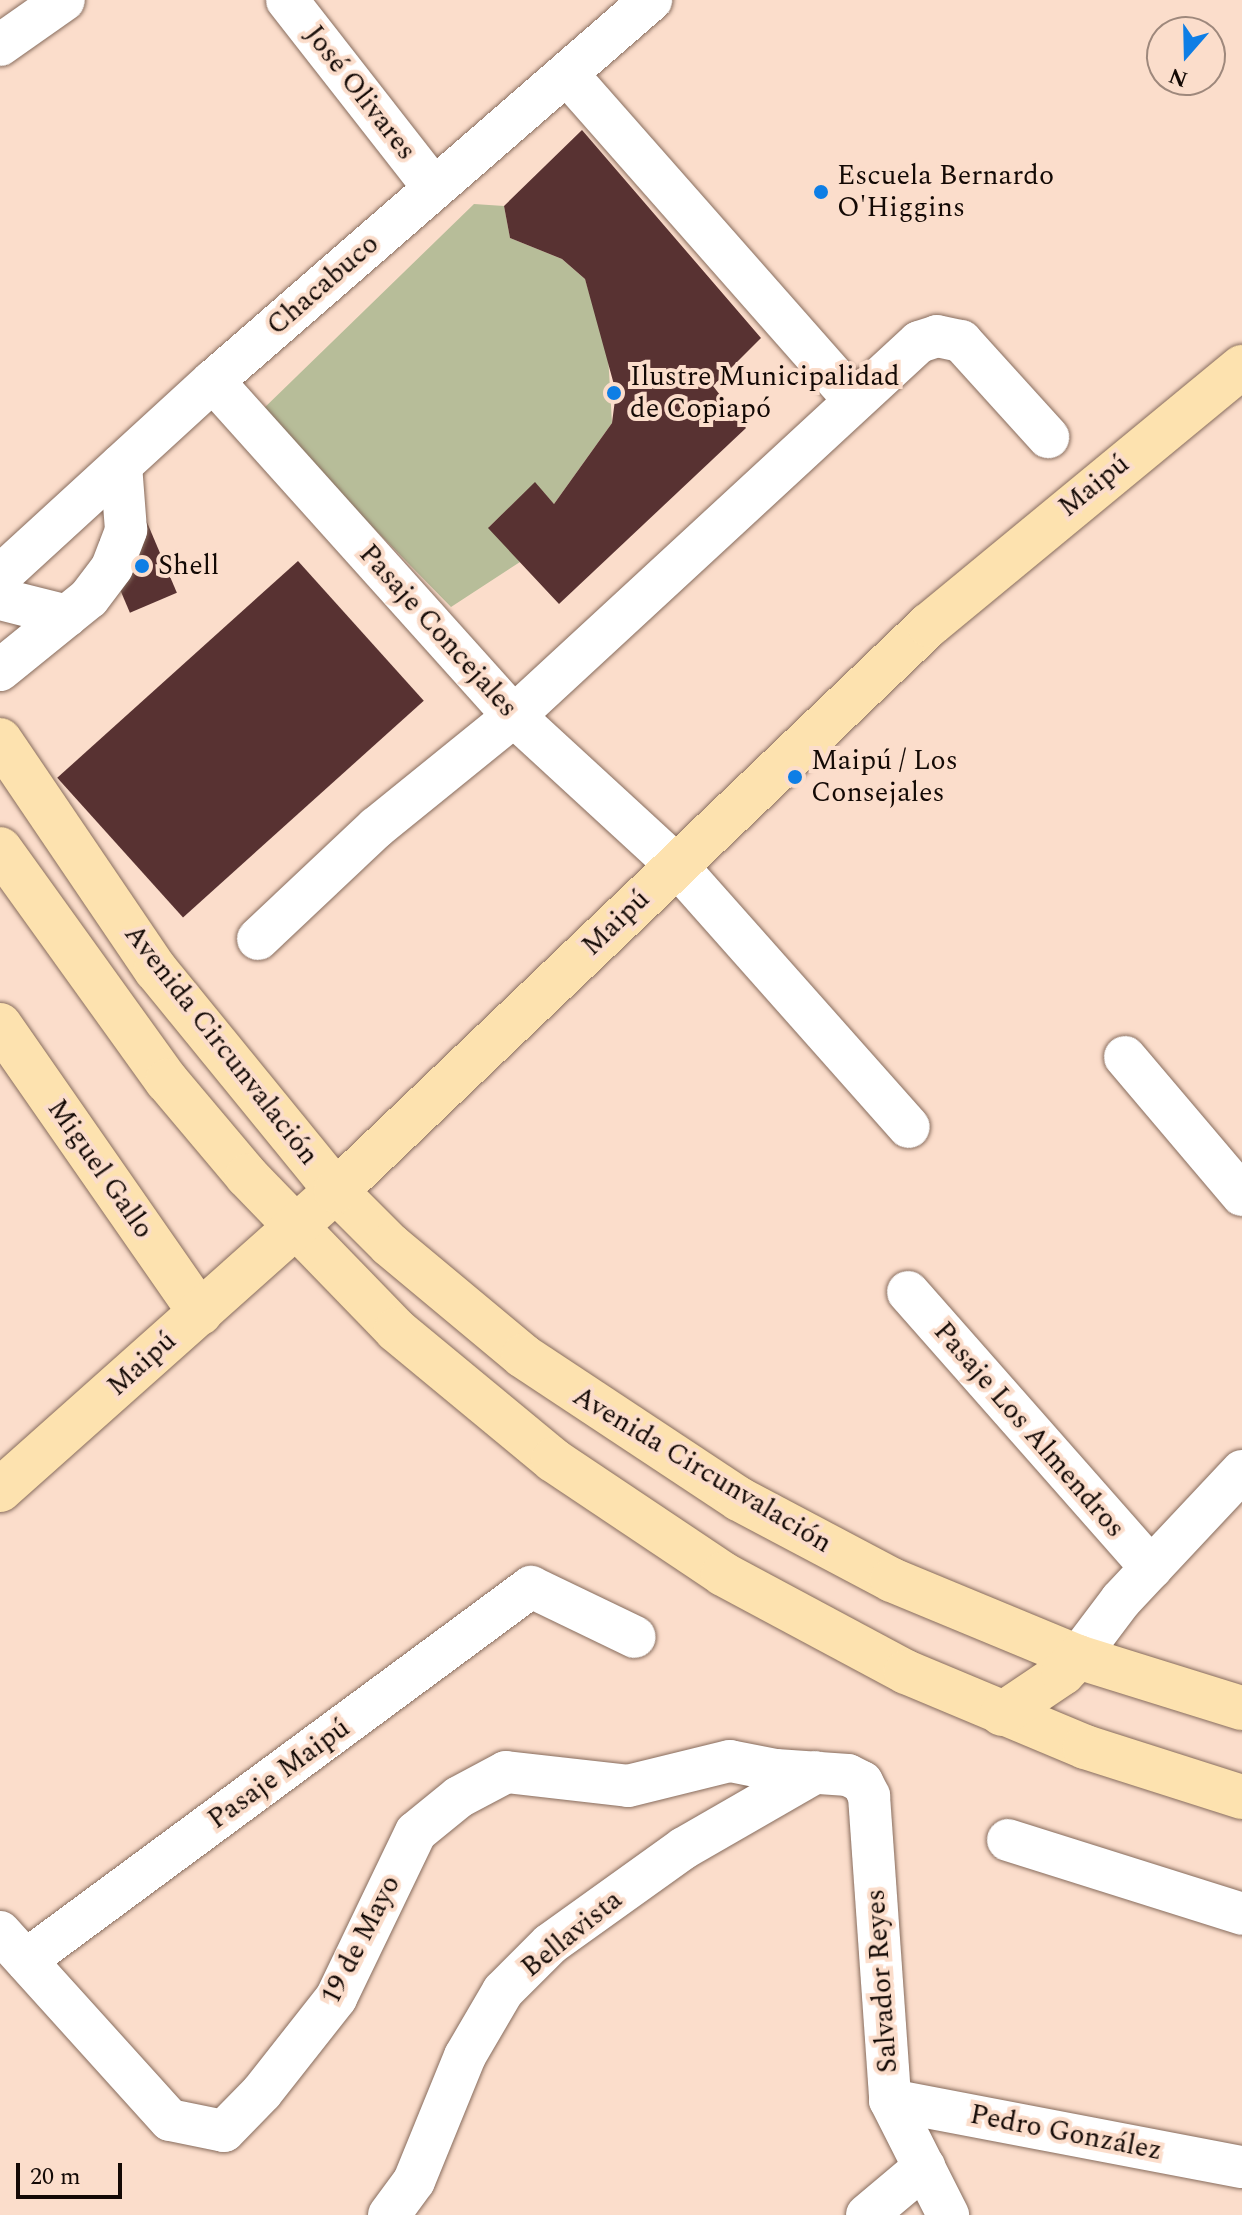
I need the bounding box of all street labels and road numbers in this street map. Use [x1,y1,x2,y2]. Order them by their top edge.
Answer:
street label: José Olivares [297,19,423,167]
street label: Chacabuco [260,227,386,343]
street label: Maipú [1052,447,1136,525]
street label: Pasaje Concejales [352,538,524,724]
street label: Maipú [575,883,657,963]
street label: Avenida Circunvalación [117,918,325,1172]
street label: Miguel Gallo [40,1093,160,1245]
street label: Pasaje Los Almendros [926,1315,1132,1545]
street label: Maipú [101,1324,183,1404]
street label: Avenida Circunvalación [566,1379,838,1561]
street label: Pasaje Maipú [202,1711,356,1837]
street label: 19 de Mayo [314,1870,408,2010]
street label: Bellavista [515,1883,629,1985]
street label: Salvador Reyes [859,1888,905,2074]
street label: Pedro González [967,2098,1165,2168]

